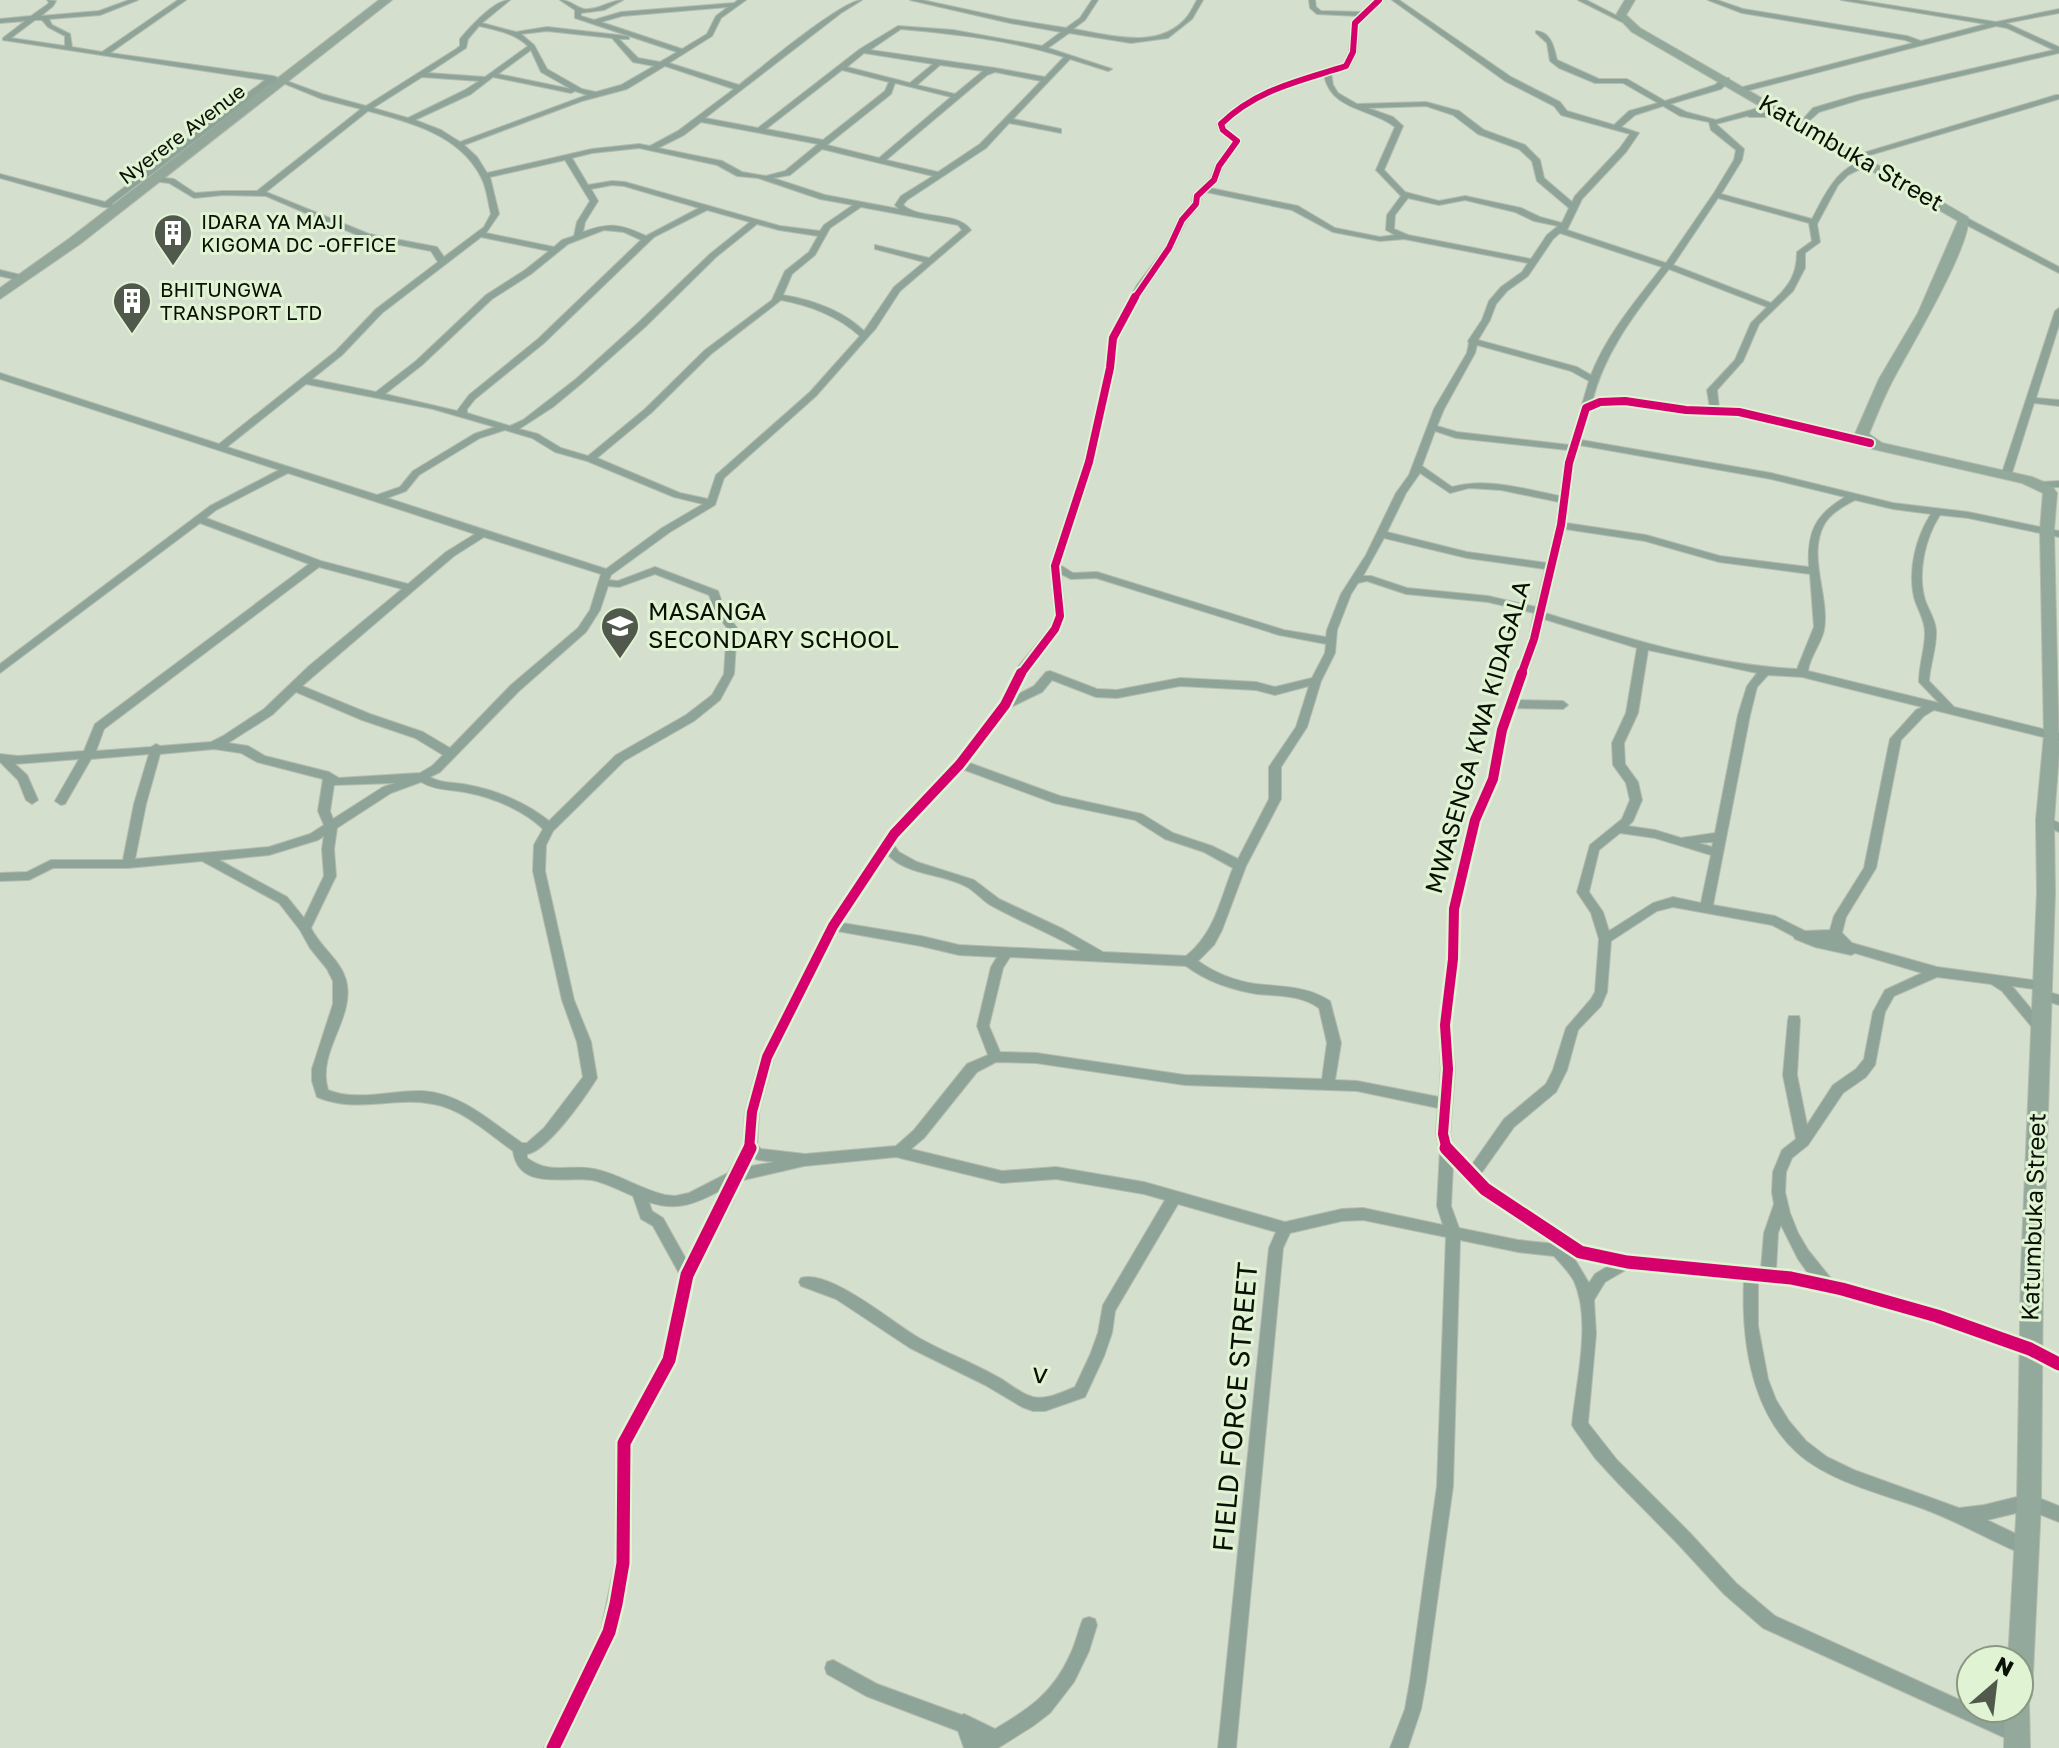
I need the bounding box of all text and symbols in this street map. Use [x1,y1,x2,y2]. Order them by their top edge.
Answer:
street label: Nyerere Avenue [114,78,249,188]
street label: Katumbuka Street [1754,87,1949,216]
place label: IDARA YA MAJI KIGOMA DC -OFFICE [201,209,396,256]
building icon: IDARA YA MAJI KIGOMA DC -OFFICE [152,212,194,267]
place label: BHITUNGWA TRANSPORT LTD [160,277,322,324]
building icon: BHITUNGWA TRANSPORT LTD [111,280,153,335]
street label: MWASENGA KWA KIDAGALA [1418,577,1535,896]
place label: MASANGA SECONDARY SCHOOL [648,596,899,653]
school or university icon: MASANGA SECONDARY SCHOOL [599,605,641,660]
street label: Katumbuka Street [2014,1112,2051,1321]
street label: FIELD FORCE STREET [1205,1261,1264,1553]
street label: v [1031,1355,1050,1390]
north arrow [1955,1644,2035,1724]
text: N [1991,1650,2018,1682]

